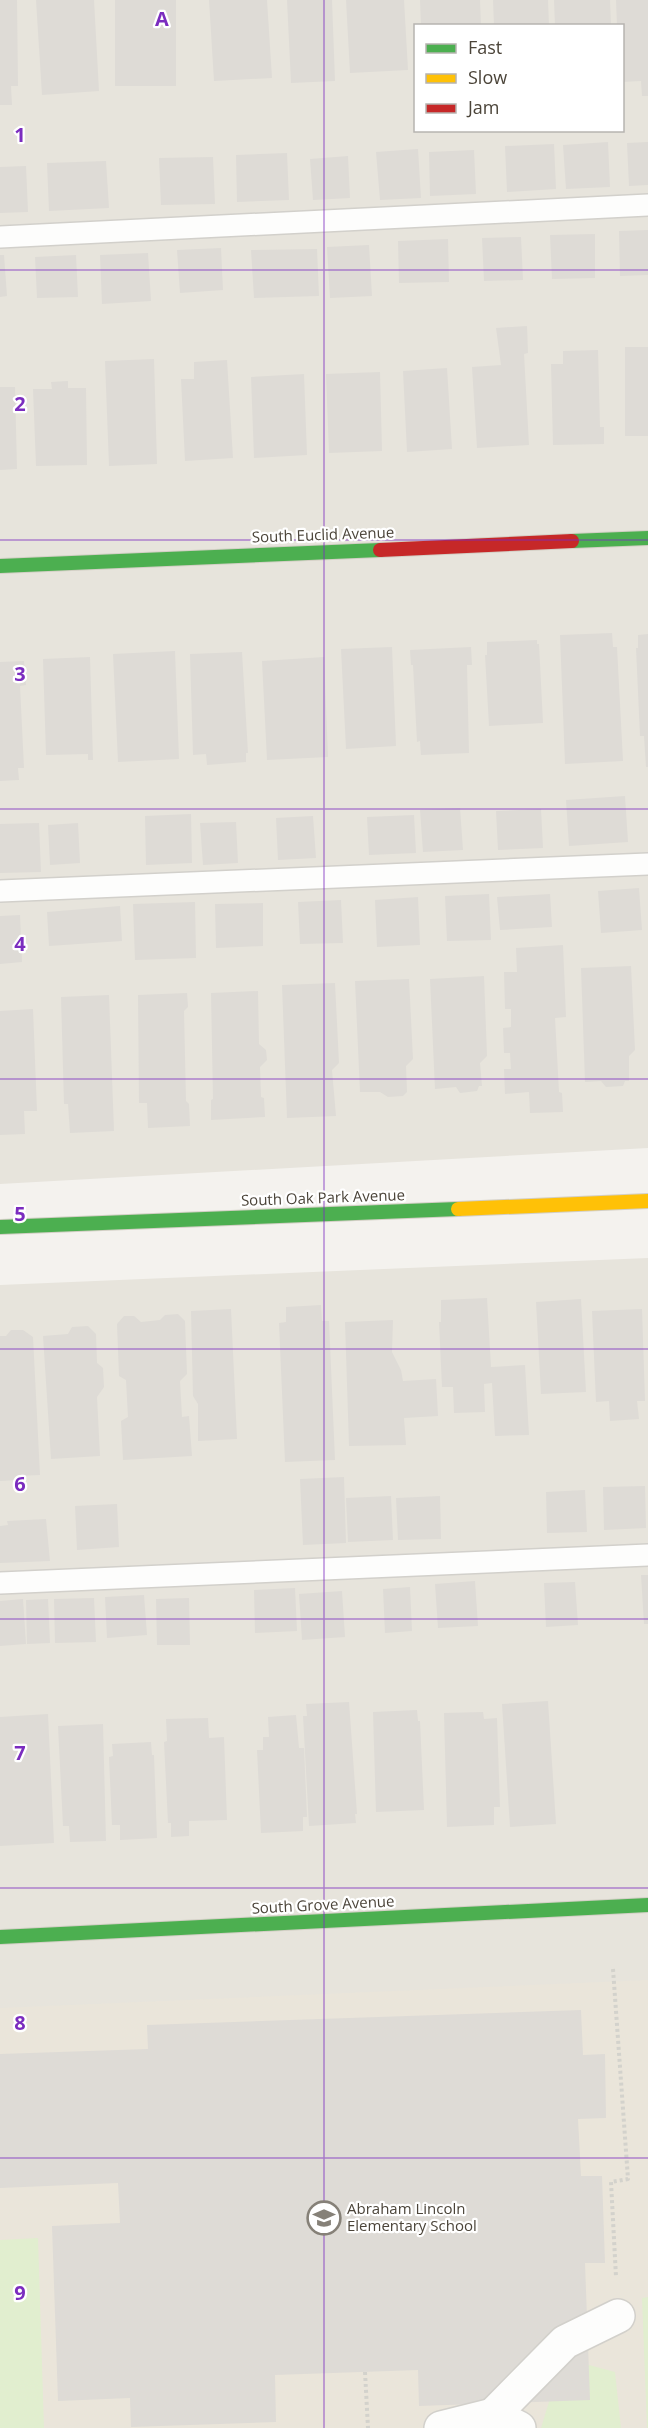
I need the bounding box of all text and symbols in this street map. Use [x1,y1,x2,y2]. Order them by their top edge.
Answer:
text: A [155,5,169,32]
legend [414,24,624,132]
text: Fast [468,35,502,59]
text: Slow [468,65,507,89]
text: Jam [466,95,500,119]
text: 1 [14,121,26,148]
text: 2 [14,390,26,417]
street label: South Euclid Avenue [251,522,395,546]
text: 3 [14,660,26,687]
text: 4 [14,930,26,957]
street label: South Oak Park Avenue [241,1184,405,1210]
text: 5 [14,1200,26,1227]
text: 6 [14,1470,26,1497]
text: 7 [14,1739,26,1766]
street label: South Grove Avenue [251,1890,395,1918]
text: 8 [14,2009,26,2036]
place label: Abraham Lincoln Elementary School [347,2198,477,2235]
school or university icon: Abraham Lincoln Elementary School [306,2200,342,2236]
text: 9 [14,2279,26,2306]

